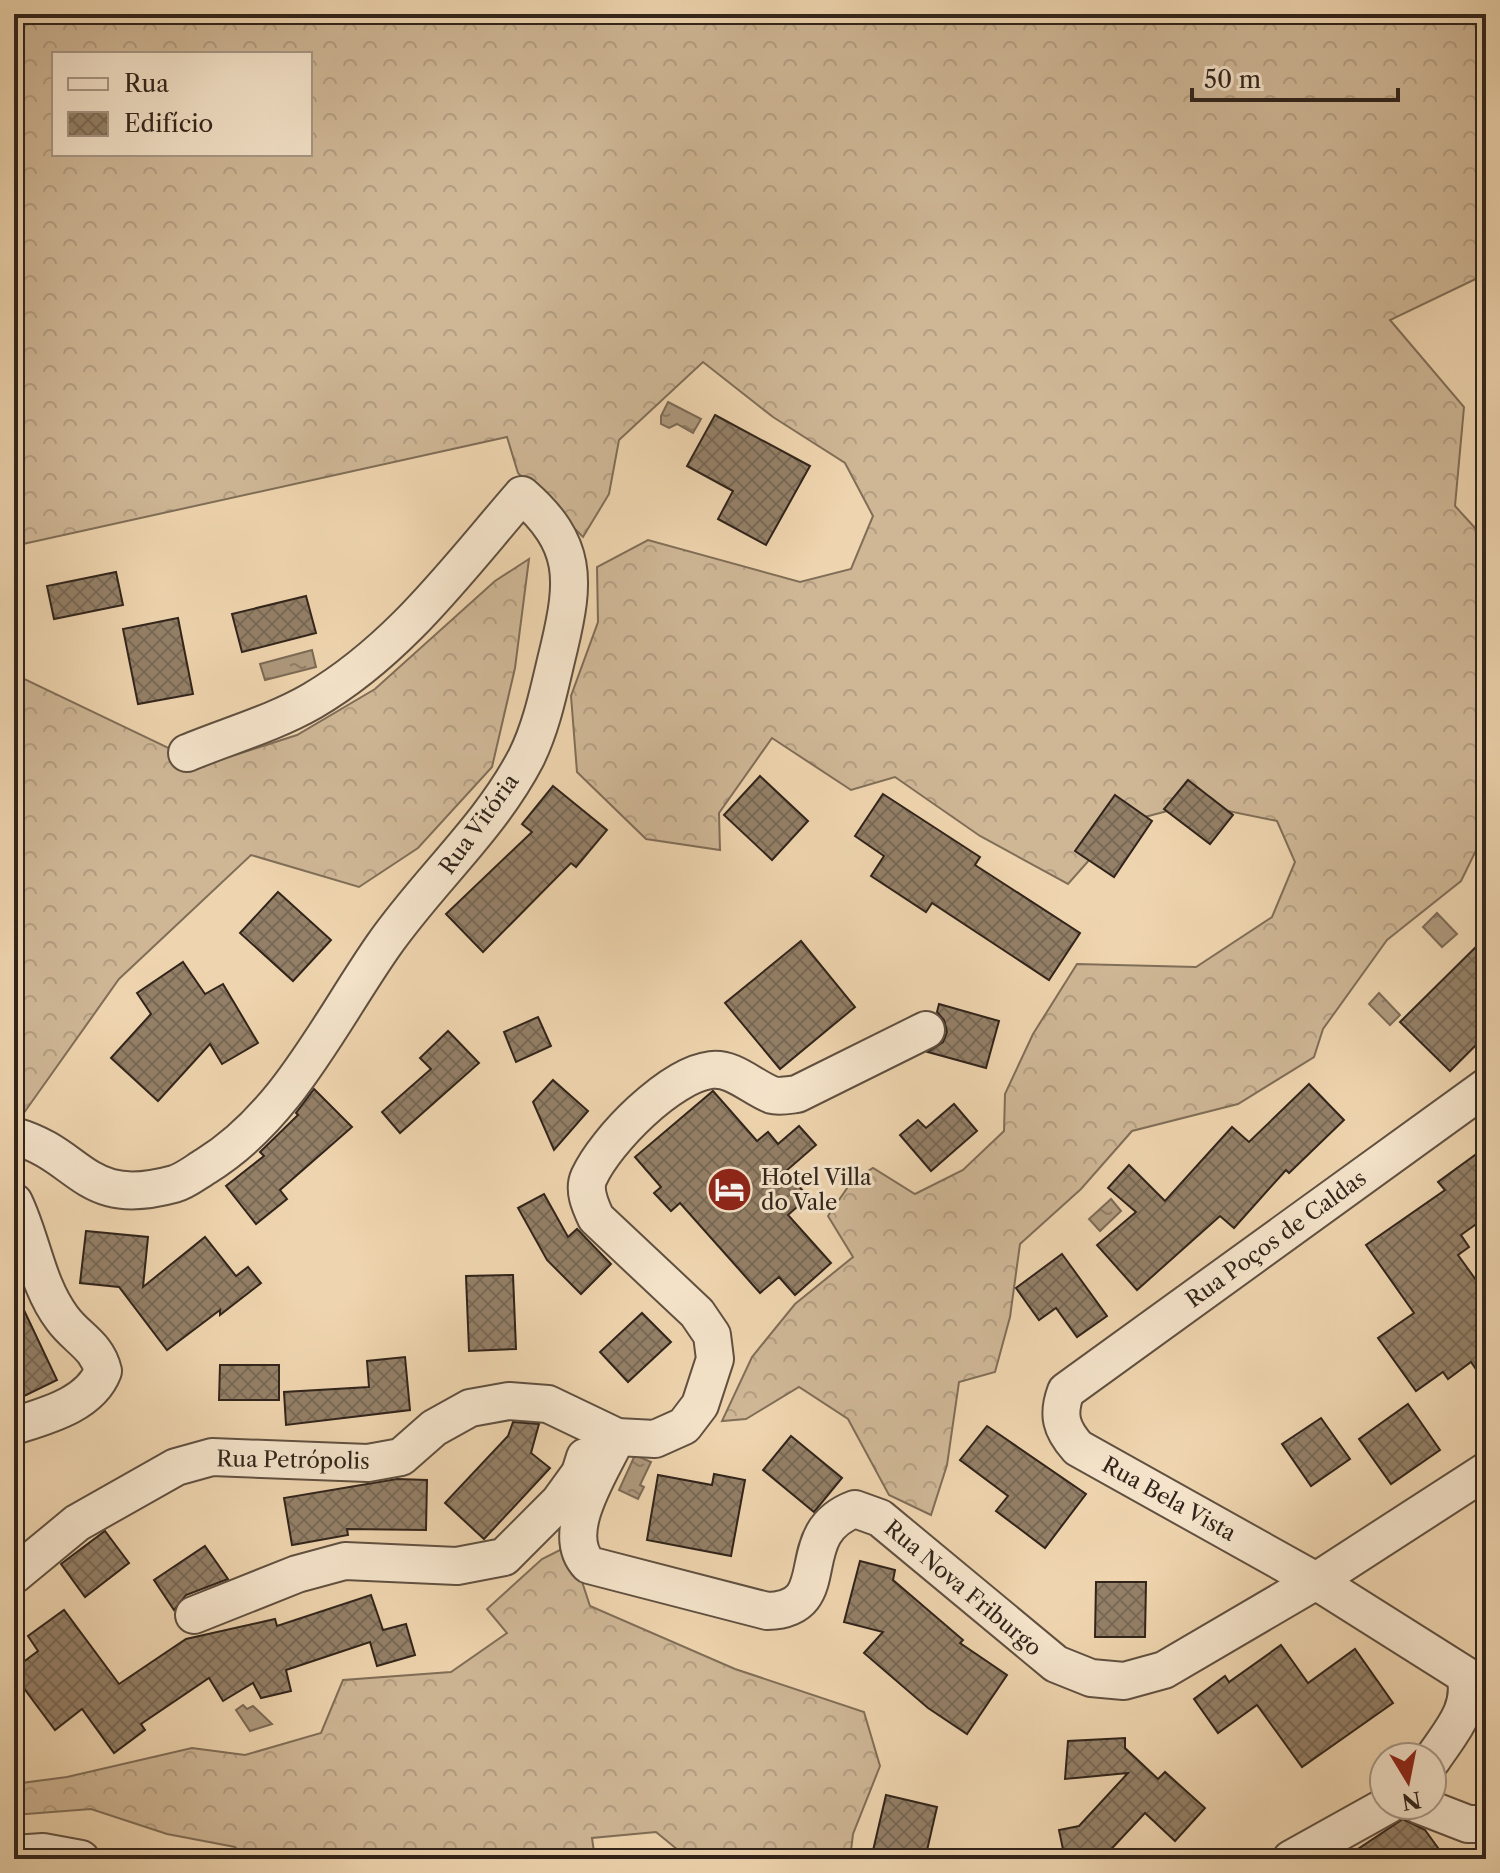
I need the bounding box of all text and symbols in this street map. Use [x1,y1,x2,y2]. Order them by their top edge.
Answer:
legend [52,52,312,156]
scale bar [1192,52,1398,102]
text: 50 m [1204,65,1261,94]
text: Rua [124,69,169,98]
text: Edifício [124,109,213,138]
street label: Rua Vitória [434,768,525,879]
place label: Hotel Villa do Vale [761,1164,872,1216]
street label: Rua Poços de Caldas [1181,1165,1371,1313]
hotel icon: Hotel Villa do Vale [706,1166,754,1214]
street label: Rua Petrópolis [216,1445,370,1475]
street label: Rua Bela Vista [1097,1451,1241,1547]
street label: Rua Nova Friburgo [879,1514,1047,1662]
north arrow [1368,1741,1448,1821]
text: N [1400,1785,1423,1815]

